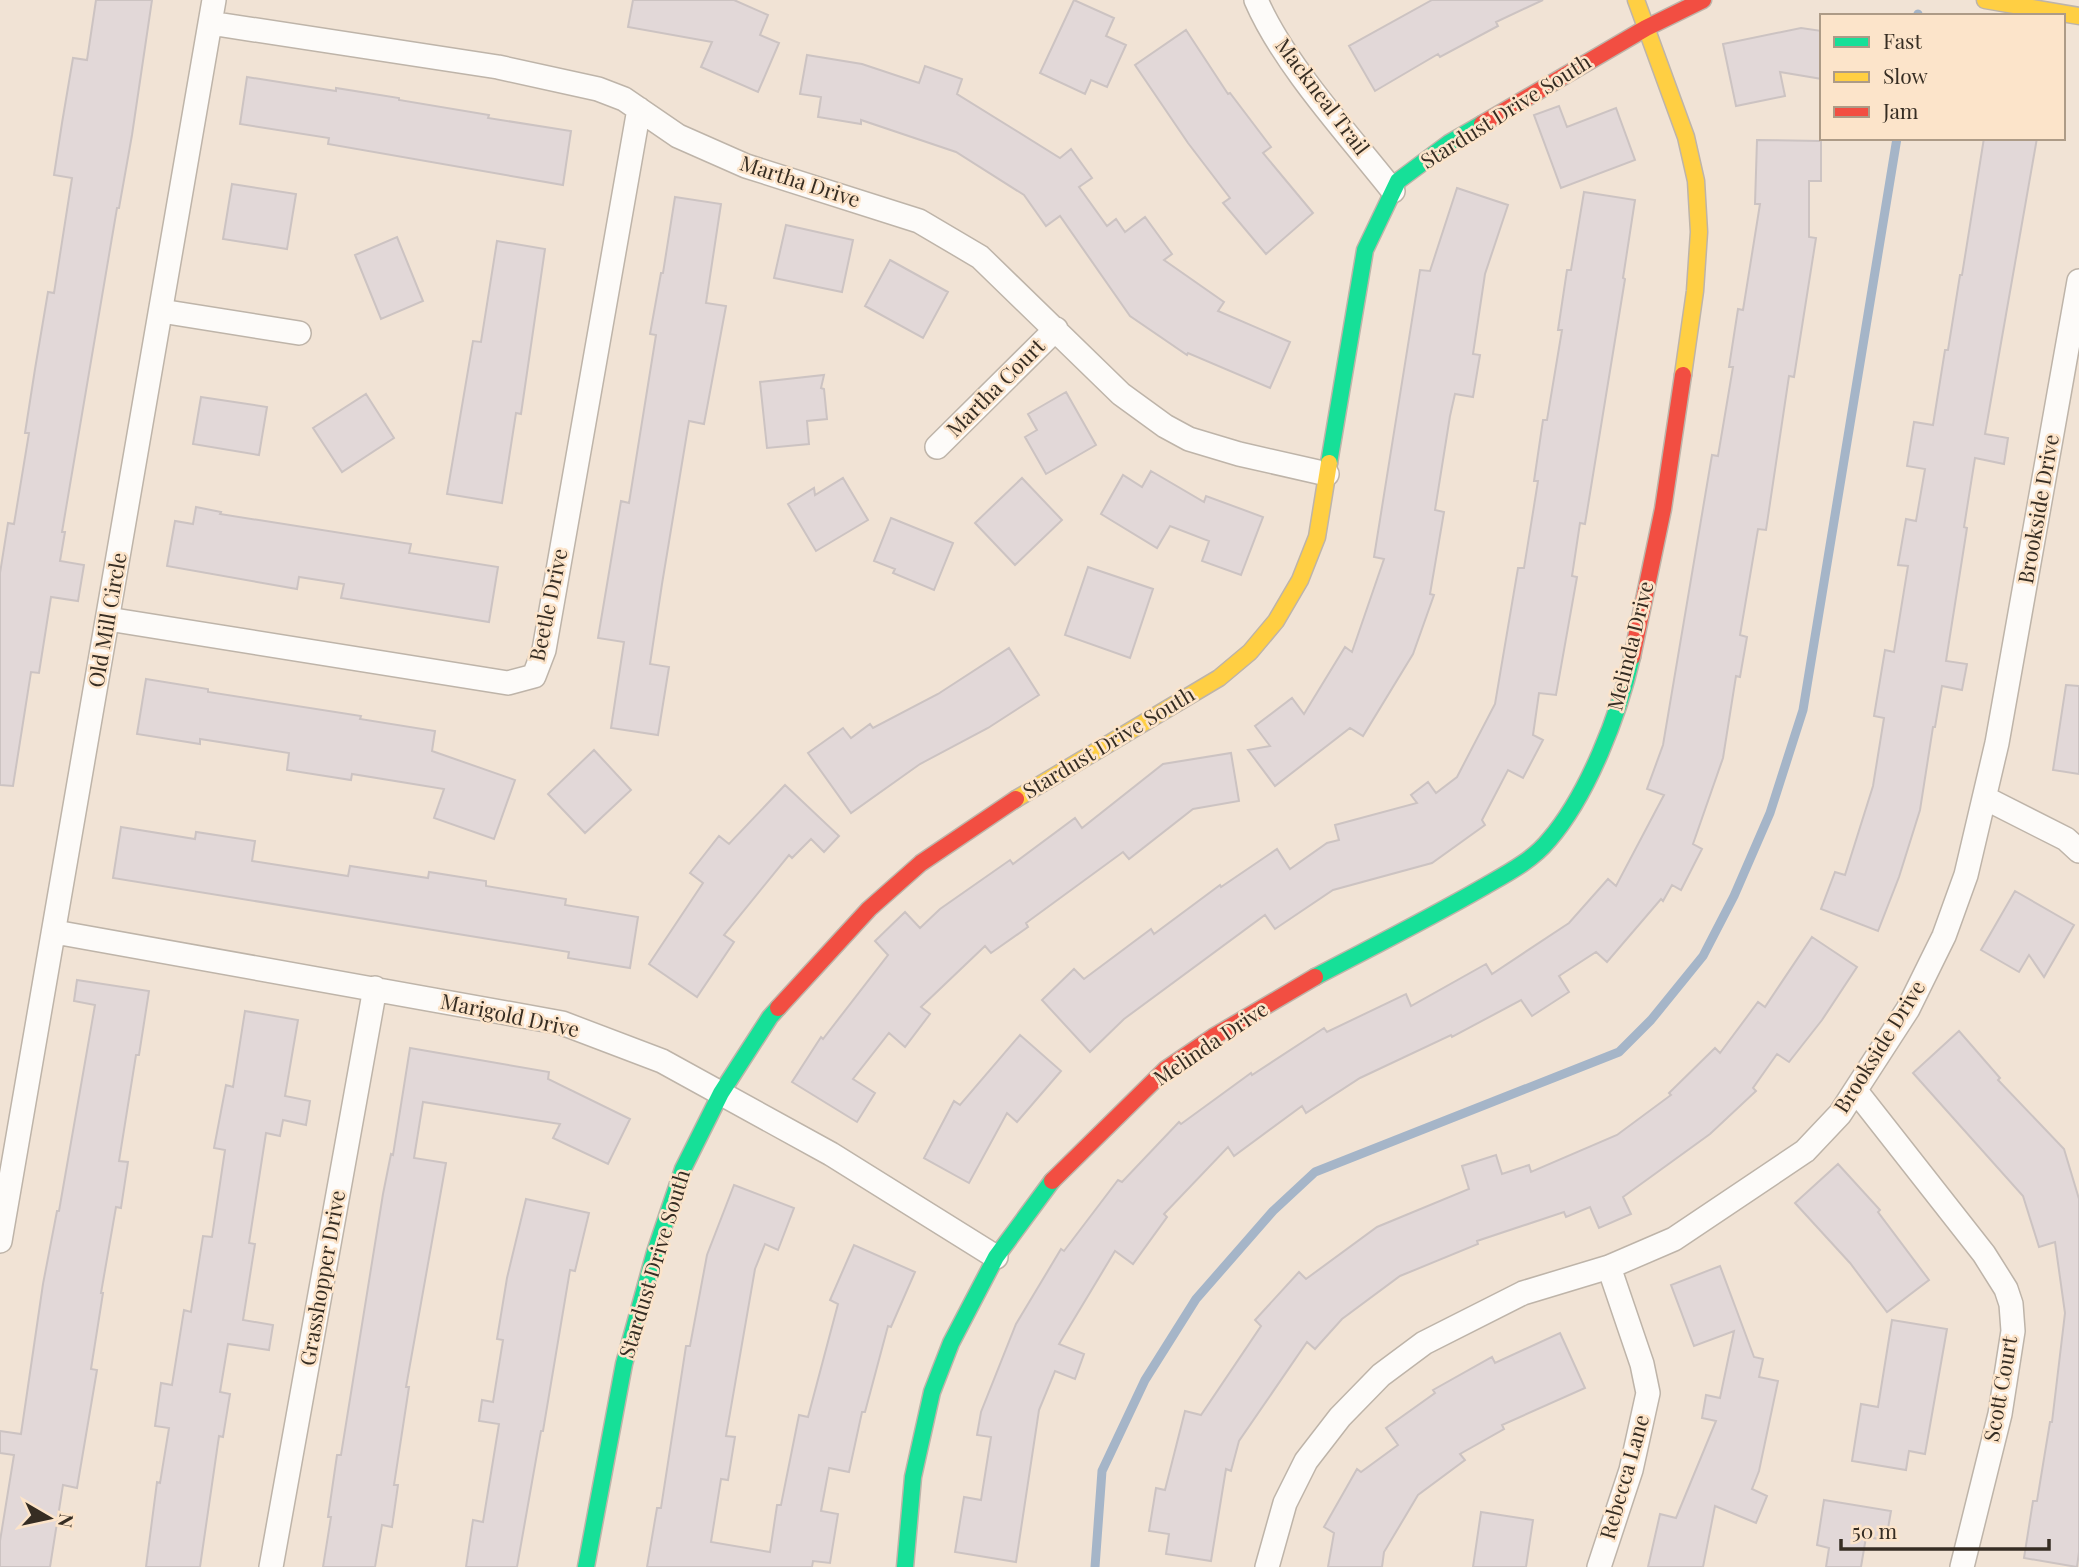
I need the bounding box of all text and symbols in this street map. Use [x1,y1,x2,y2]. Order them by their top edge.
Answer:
legend [1820,14,2065,140]
text: Fast [1883,26,1922,54]
street label: Mackneal Trail [1270,32,1377,160]
street label: Stardust Drive South [1415,46,1596,174]
text: Slow [1883,61,1928,89]
text: Jam [1882,96,1919,124]
street label: Martha Drive [737,148,864,213]
street label: Martha Court [939,331,1050,442]
street label: Brookside Drive [2010,432,2064,586]
street label: Beetle Drive [521,546,573,664]
street label: Old Mill Circle [80,550,132,689]
street label: Melinda Drive [1599,578,1659,713]
street label: Stardust Drive South [1017,679,1200,804]
street label: Brookside Drive [1826,974,1930,1117]
street label: Marigold Drive [439,986,582,1042]
street label: Melinda Drive [1147,994,1273,1091]
street label: Stardust Drive South [611,1165,695,1361]
street label: Grasshopper Drive [292,1188,350,1368]
street label: Scott Court [1976,1333,2022,1444]
street label: Rebecca Lane [1592,1411,1654,1542]
north arrow [14,1483,84,1553]
scale bar [1841,1508,2049,1552]
text: N [53,1512,81,1530]
text: 50 m [1852,1516,1898,1544]

